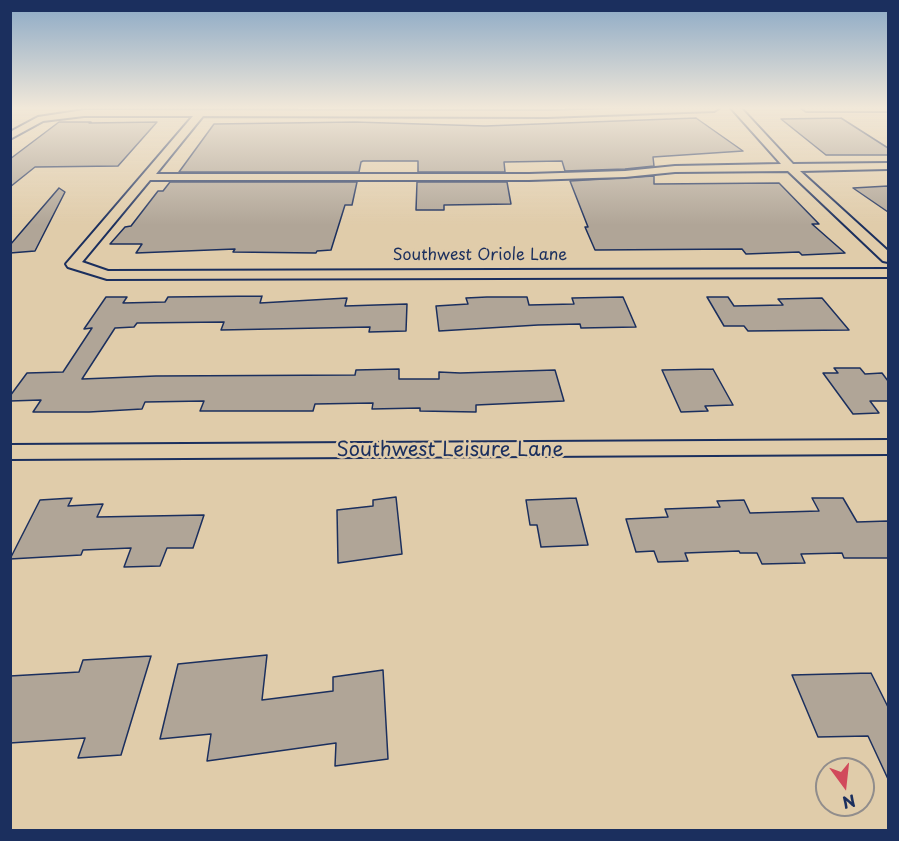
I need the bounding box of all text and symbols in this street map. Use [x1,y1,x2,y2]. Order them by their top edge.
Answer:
street label: Southwest Oriole Lane [393,246,567,266]
street label: Southwest Leisure Lane [336,438,564,462]
north arrow [815,757,875,817]
text: N [840,789,858,816]

